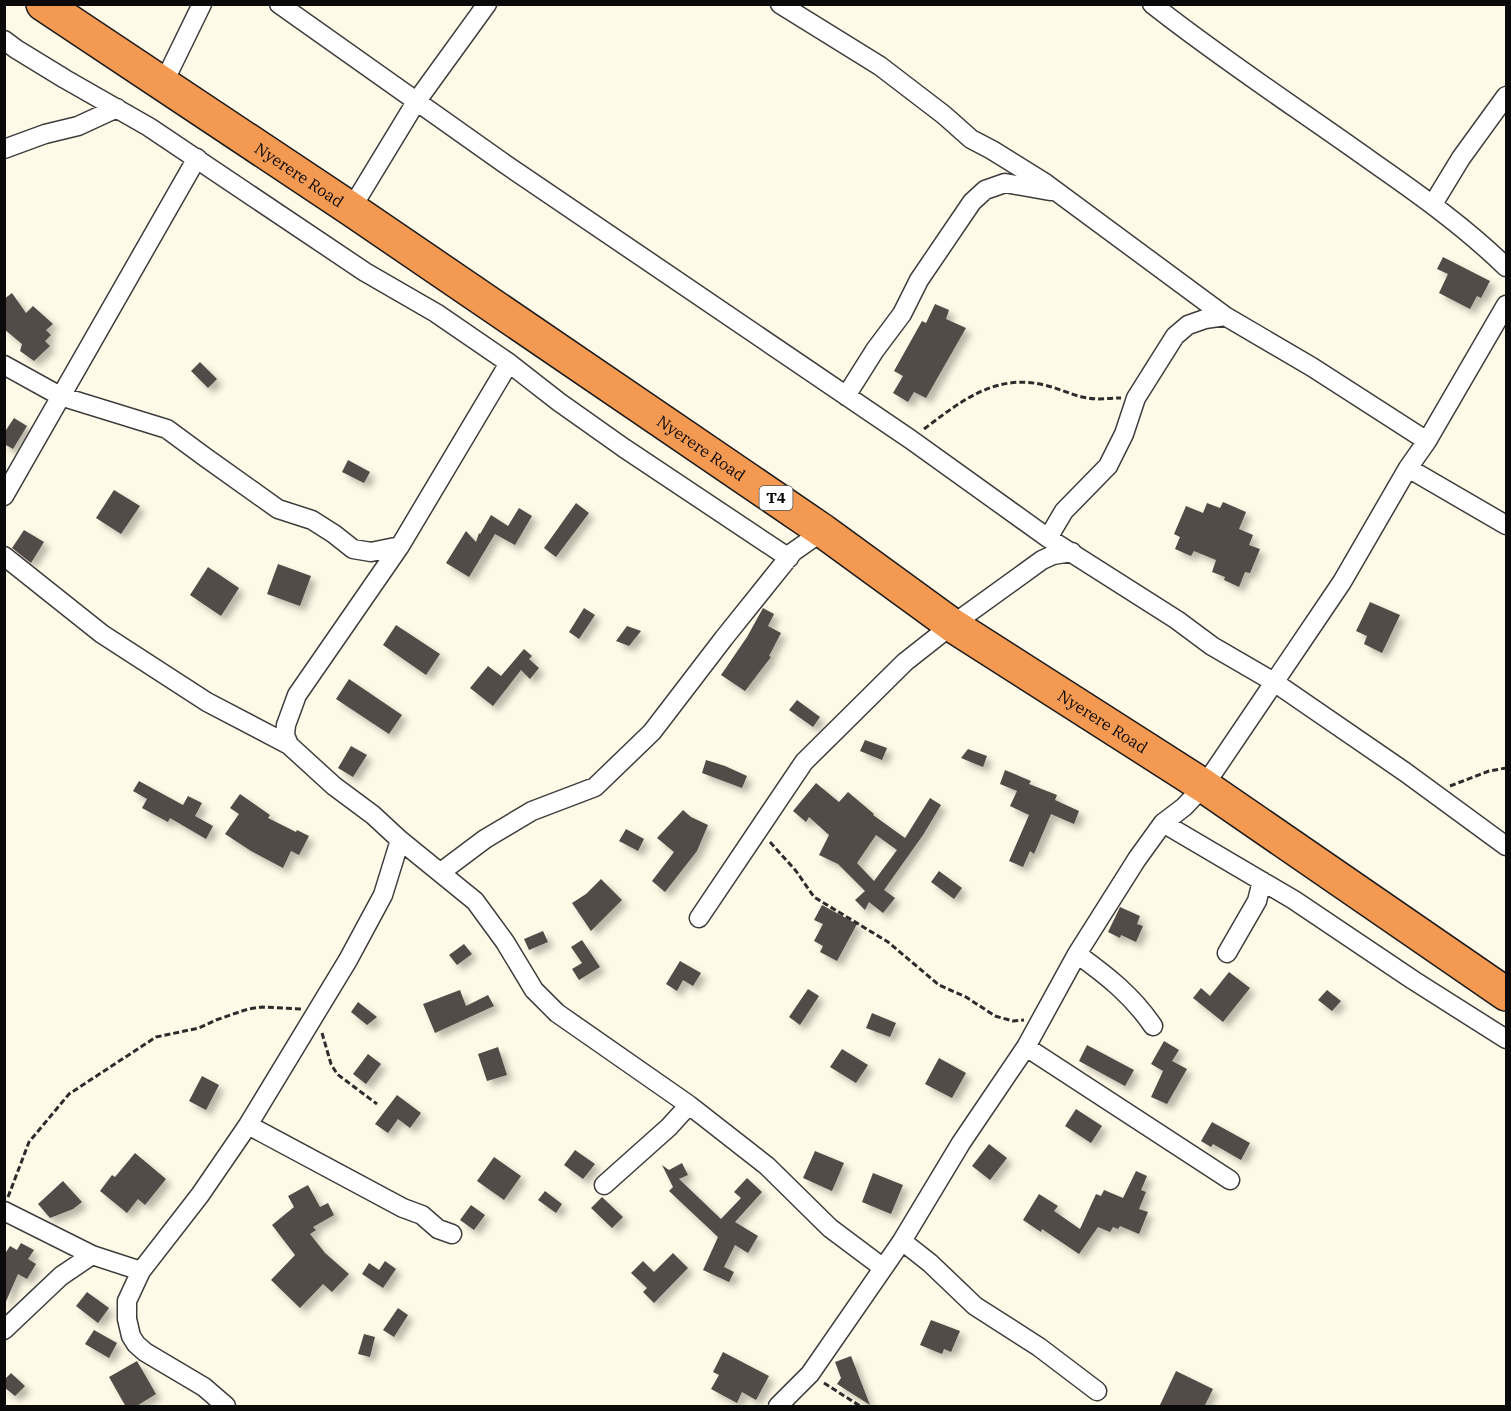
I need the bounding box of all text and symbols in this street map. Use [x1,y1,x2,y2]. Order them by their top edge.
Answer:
street label: Nyerere Road [251,138,348,212]
street label: Nyerere Road [653,411,750,485]
road number: T4 [760,486,792,510]
street label: Nyerere Road [1054,685,1152,758]

